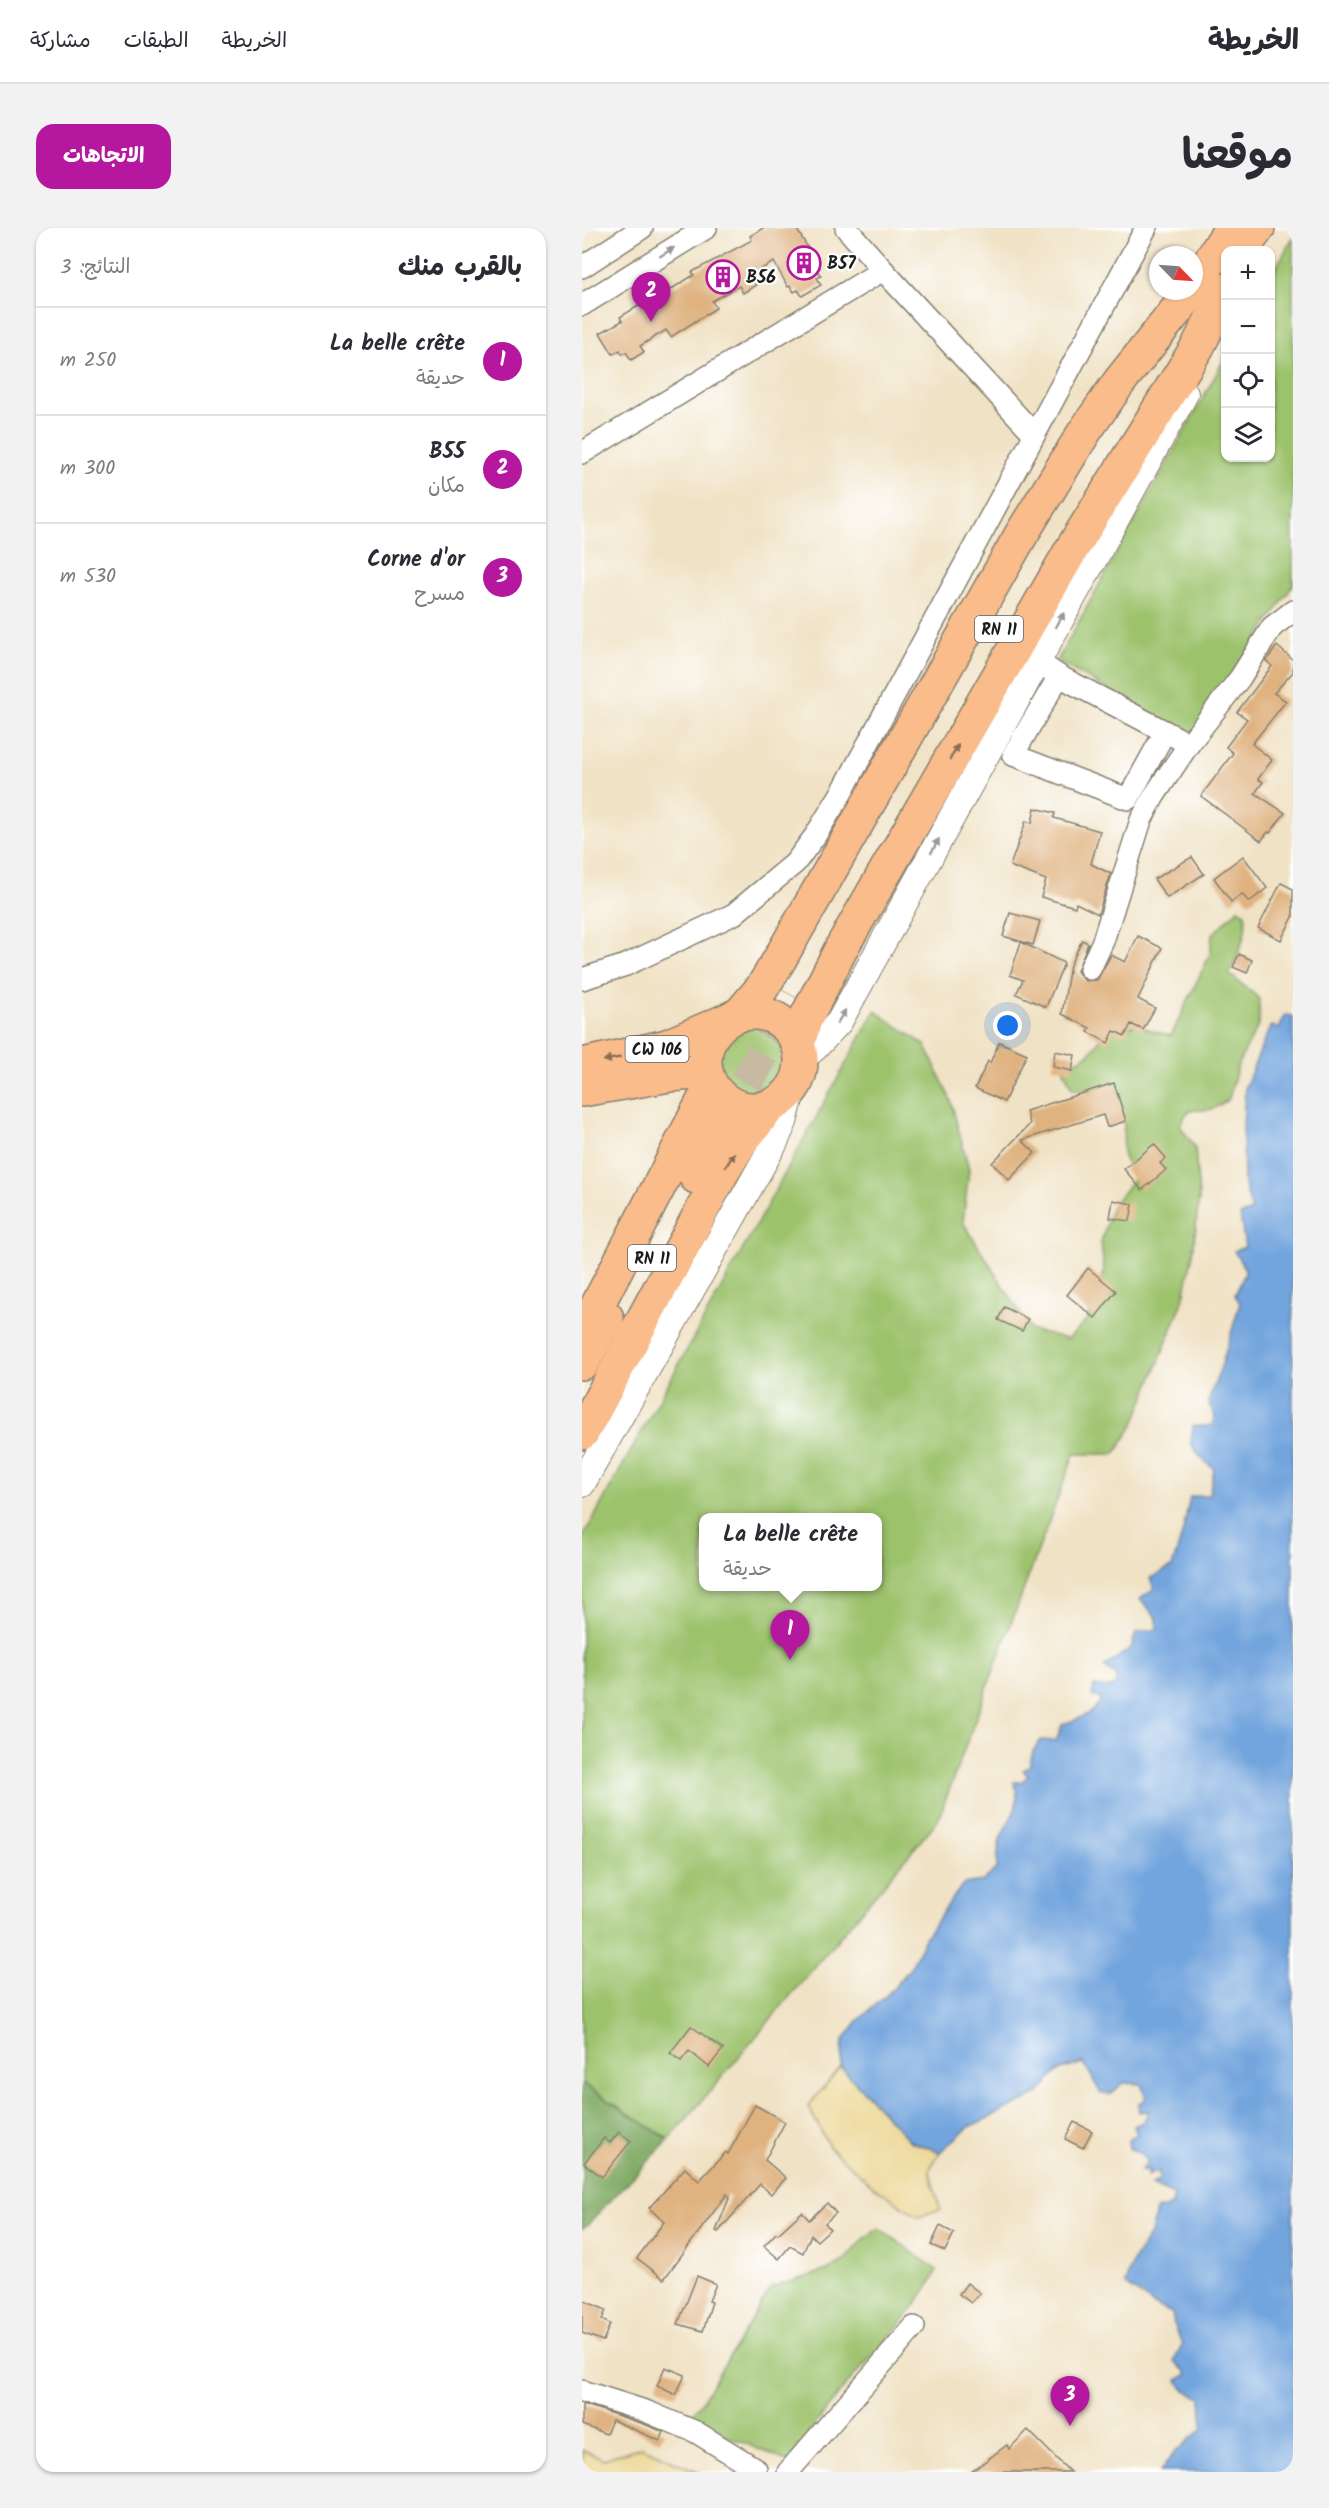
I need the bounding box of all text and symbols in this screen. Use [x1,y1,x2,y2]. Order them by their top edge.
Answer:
text: الخريطة [1208,19,1299,64]
text: مشاركة [30,25,91,58]
text: الطبقات [124,25,189,58]
text: الخريطة [222,25,287,58]
text: موقعنا [1182,123,1293,190]
button: الاتجاهات [36,124,171,189]
building icon: B57 [786,245,822,281]
north arrow [1149,246,1203,300]
map controls [1221,246,1275,462]
button: + [1221,246,1275,300]
text: بالقرب منك [398,247,522,289]
one-way arrow [659,247,675,258]
place label: B57 [827,250,856,279]
text: النتائج: 3 [60,252,131,284]
building icon: B56 [705,259,741,295]
place label: B56 [746,264,776,293]
pin: 2 [632,272,670,322]
button: − [1221,300,1275,354]
text: La belle crête [330,327,465,362]
text: 250 m [60,345,116,377]
text: 1 [499,345,506,377]
button: locate [1221,354,1275,408]
text: حديقة [416,363,465,395]
button: layers [1221,408,1275,462]
text: B55 [429,435,465,470]
text: 300 m [60,453,115,485]
text: 2 [497,453,508,485]
text: مكان [428,471,465,503]
text: Corne d'or [367,543,465,578]
text: 530 m [60,561,116,593]
text: 3 [497,561,508,593]
text: مسرح [414,579,465,611]
one-way arrow [1055,611,1065,628]
road number: RN 11 [975,616,1023,642]
one-way arrow [948,744,959,760]
one-way arrow [930,837,940,854]
one-way arrow [836,1009,847,1025]
your location [993,1011,1022,1040]
road number: CW 106 [626,1036,688,1062]
one-way arrow [603,1055,622,1064]
one-way arrow [724,1152,736,1168]
road number: RN 11 [628,1245,676,1271]
popup [699,1513,882,1591]
text: La belle crête [723,1518,858,1553]
text: حديقة [723,1554,772,1586]
pin: 1 [770,1610,810,1660]
pin: 3 [1050,2376,1090,2426]

